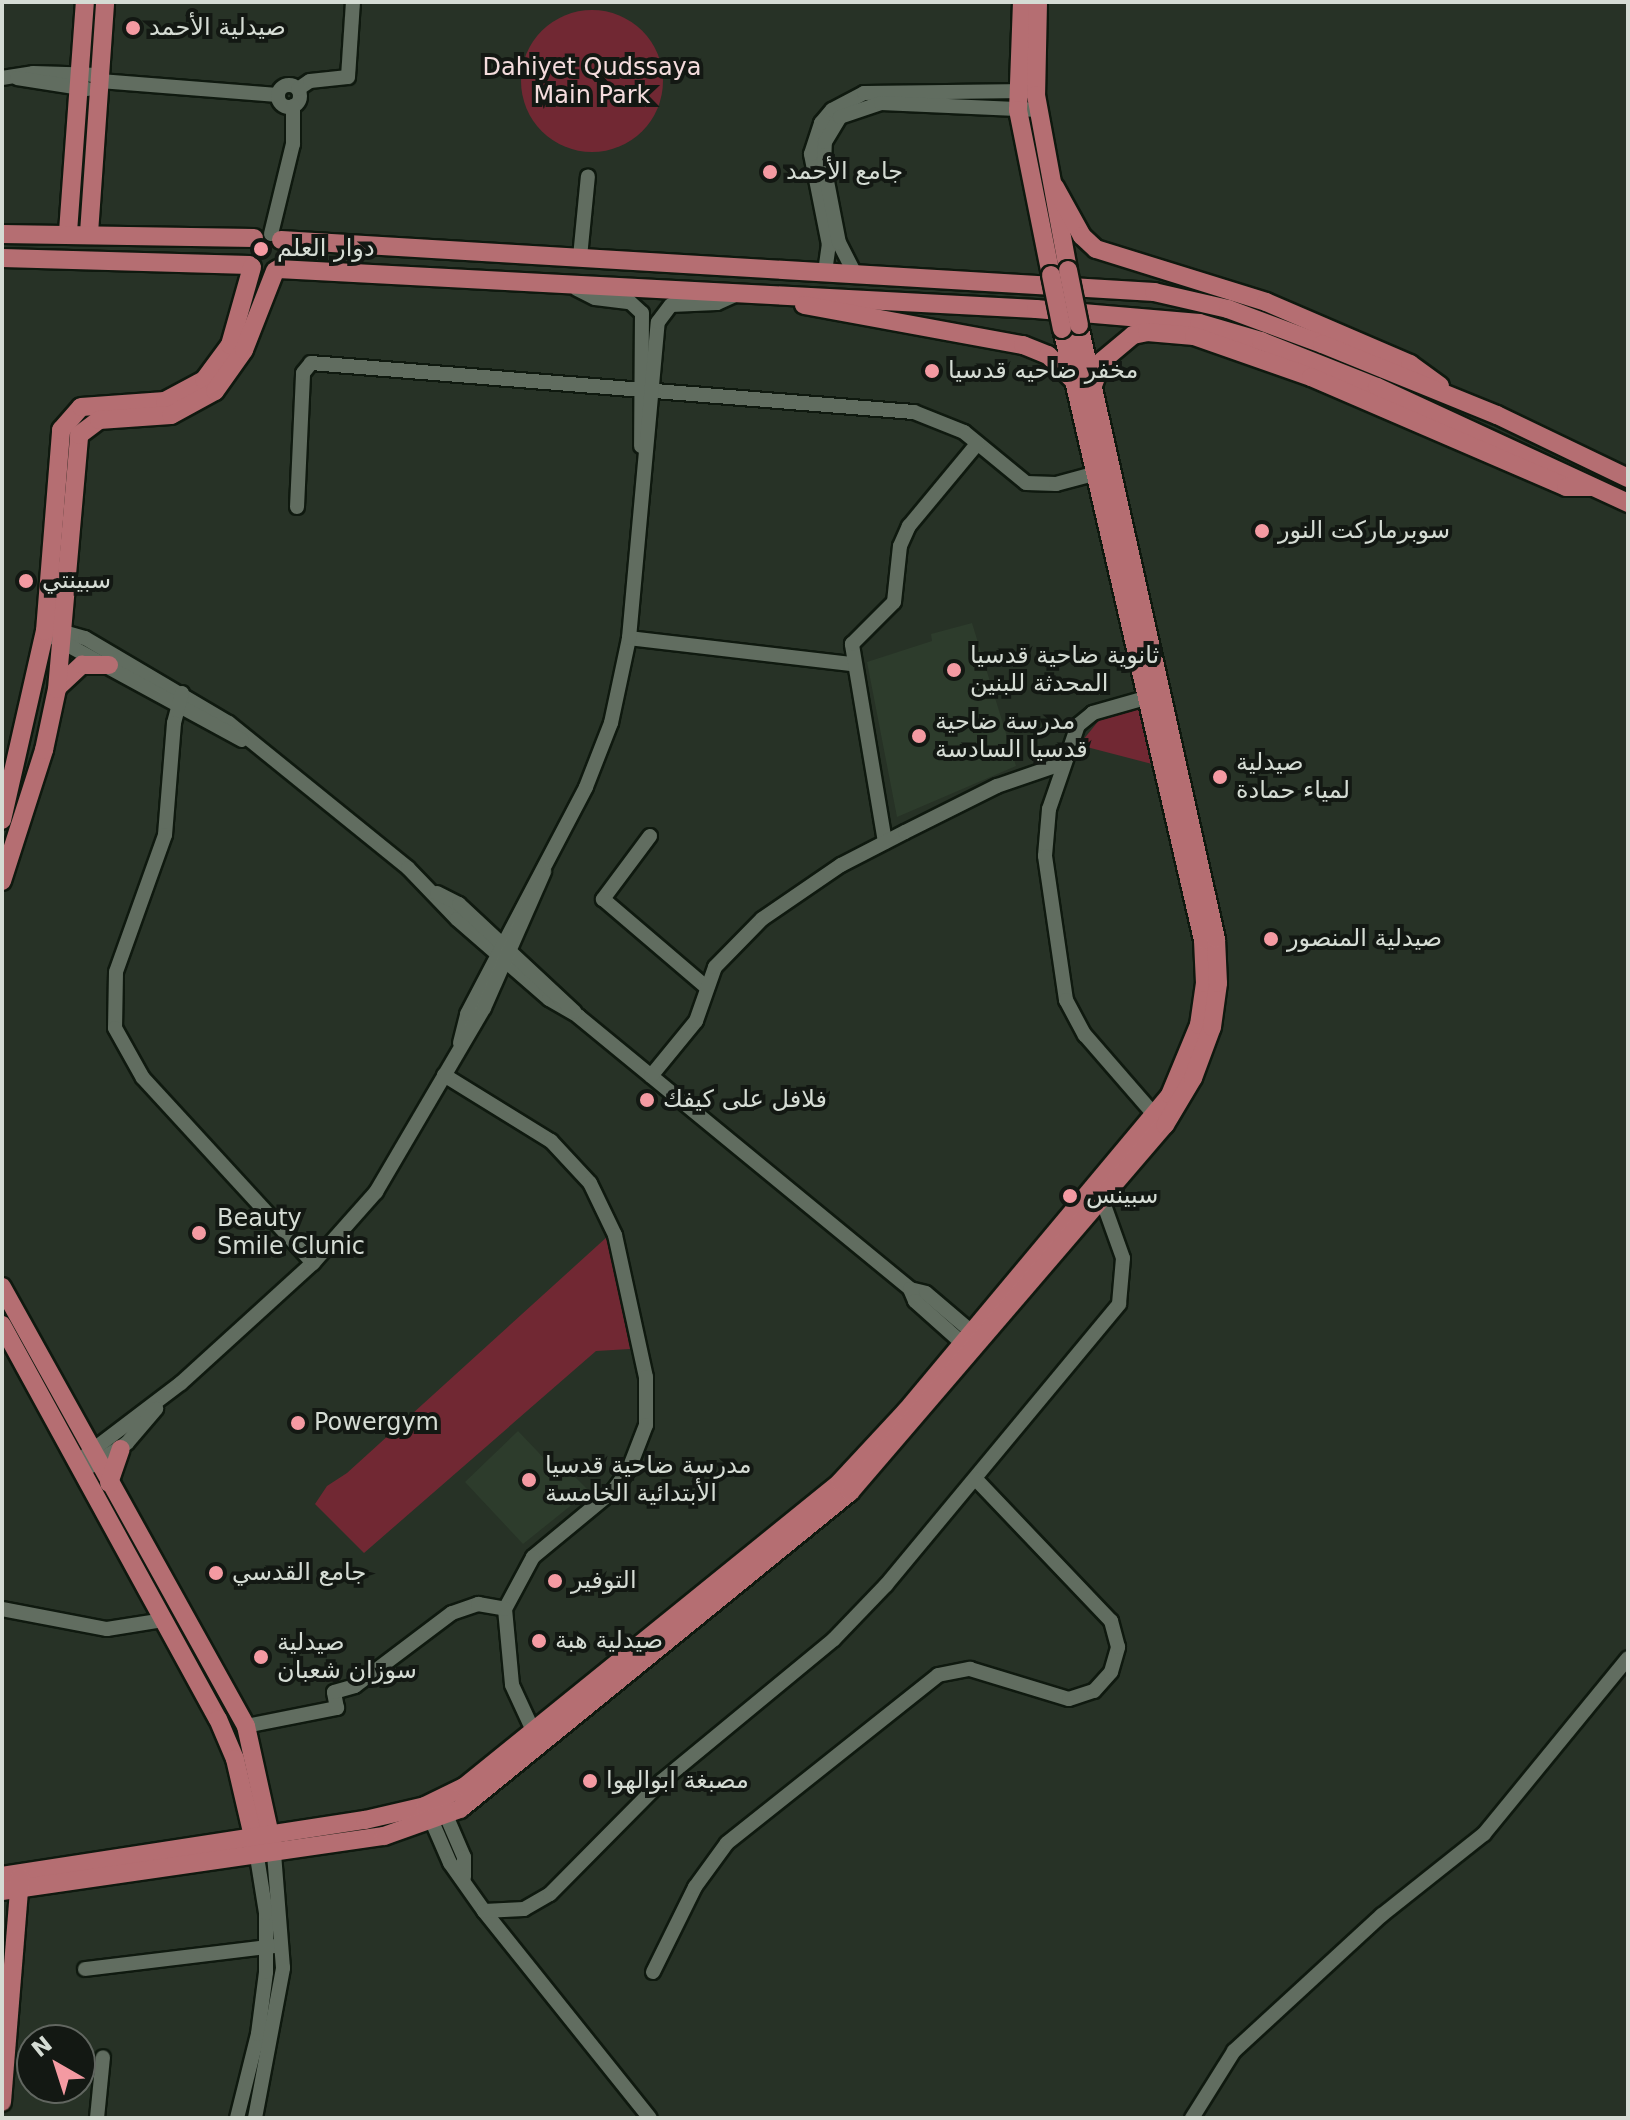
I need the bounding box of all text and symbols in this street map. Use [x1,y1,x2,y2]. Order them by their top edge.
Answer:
place label: صيدلية الأحمد [149,14,286,42]
marker: صيدلية الأحمد [124,19,142,37]
park label: Dahiyet Qudssaya Main Park [482,54,702,110]
place label: جامع الأحمد [786,158,903,186]
marker: جامع الأحمد [761,163,779,181]
place label: دوار العلم [277,235,375,263]
marker: دوار العلم [252,240,270,258]
place label: مخفر ضاحيه قدسيا [948,357,1138,385]
marker: مخفر ضاحيه قدسيا [923,362,941,380]
place label: سوبرماركت النور [1278,517,1450,545]
marker: سوبرماركت النور [1253,522,1271,540]
place label: سبينتي [42,567,111,595]
marker: سبينتي [17,572,35,590]
place label: ثانوية ضاحية قدسيا المحدثة للبنين [970,642,1159,698]
marker: ثانوية ضاحية قدسيا المحدثة للبنين [945,661,963,679]
place label: مدرسة ضاحية قدسيا السادسة [935,708,1088,764]
marker: مدرسة ضاحية قدسيا السادسة [910,727,928,745]
place label: صيدلية لمياء حمادة [1236,749,1350,805]
marker: صيدلية لمياء حمادة [1211,768,1229,786]
place label: صيدلية المنصور [1287,925,1442,953]
marker: صيدلية المنصور [1262,930,1280,948]
place label: فلافل على كيفك [663,1086,827,1114]
marker: فلافل على كيفك [638,1091,656,1109]
place label: سبينس [1086,1182,1158,1210]
marker: سبينس [1061,1187,1079,1205]
place label: Beauty Smile Clunic [217,1205,365,1261]
marker: Beauty Smile Clunic [188,1222,210,1244]
place label: Powergym [314,1409,439,1437]
marker: Powergym [289,1414,307,1432]
place label: مدرسة ضاحية قدسيا الأبتدائية الخامسة [545,1452,752,1508]
marker: مدرسة ضاحية قدسيا الأبتدائية الخامسة [520,1471,538,1489]
place label: جامع القدسي [232,1559,366,1587]
marker: جامع القدسي [207,1564,225,1582]
place label: التوفير [571,1567,637,1595]
marker: التوفير [546,1572,564,1590]
place label: صيدلية هبة [555,1627,663,1655]
place label: صيدلية سوزان شعبان [277,1629,417,1685]
marker: صيدلية هبة [530,1632,548,1650]
marker: صيدلية سوزان شعبان [252,1648,270,1666]
place label: مصبغة ابوالهوا [606,1767,749,1795]
marker: مصبغة ابوالهوا [581,1772,599,1790]
north arrow [16,2024,96,2104]
text: N [27,2031,57,2062]

